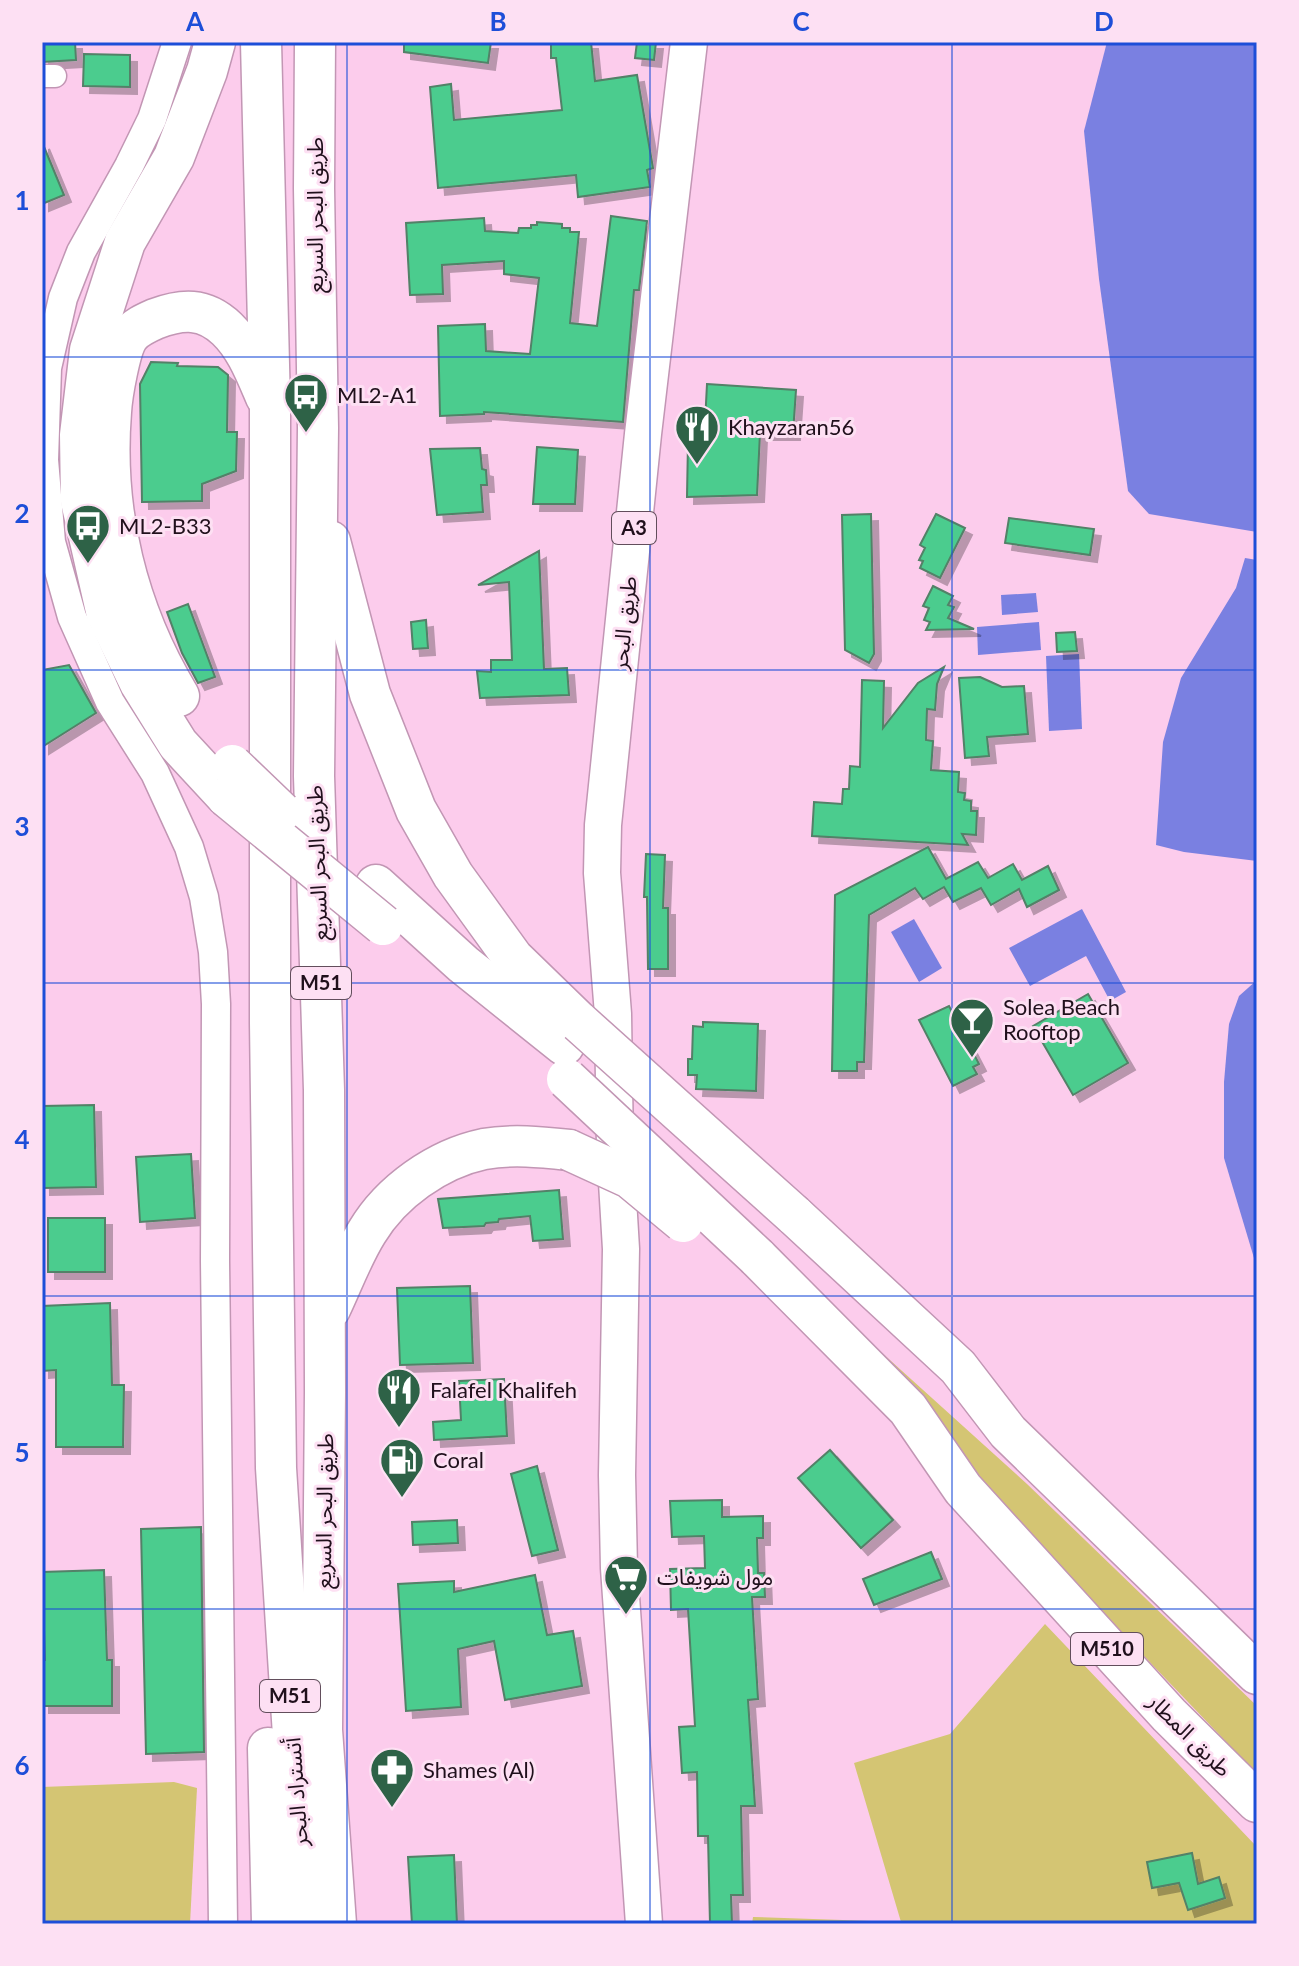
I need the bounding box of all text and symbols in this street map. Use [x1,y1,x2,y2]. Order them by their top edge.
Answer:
text: A [185,5,205,37]
text: B [489,5,507,37]
text: C [792,5,810,37]
text: D [1094,5,1114,37]
street label: طريق البحر السريع [301,137,332,293]
text: 1 [14,184,30,216]
bus stop icon: ML2-A1 [282,371,330,434]
place label: ML2-A1 [337,381,417,408]
restaurant icon: Khayzaran56 [673,403,721,466]
place label: Khayzaran56 [728,413,854,440]
text: 2 [14,497,30,529]
bus stop icon: ML2-B33 [64,502,112,565]
place label: ML2-B33 [119,512,211,539]
road number: A3 [612,512,656,544]
street label: طريق البحر [605,575,643,672]
street label: طريق البحر السريع [300,785,337,941]
text: 3 [14,810,30,842]
road number: M51 [291,967,351,999]
place label: Solea Beach Rooftop [1003,993,1120,1045]
bar icon: Solea Beach Rooftop [948,996,996,1059]
text: 4 [14,1123,30,1155]
restaurant icon: Falafel Khalifeh [375,1366,423,1429]
place label: Falafel Khalifeh [430,1376,577,1403]
street label: طريق البحر السريع [309,1433,342,1589]
text: 5 [14,1436,30,1468]
fuel station icon: Coral [378,1436,426,1499]
place label: Coral [433,1446,484,1473]
supermarket icon: مول شويفات [602,1553,650,1616]
place label: مول شويفات [657,1563,773,1590]
road number: M510 [1071,1633,1143,1665]
road number: M51 [260,1680,320,1712]
street label: طريق المطار [1142,1687,1238,1783]
street label: أتستراد البحر [278,1737,313,1849]
pharmacy icon: Shames (Al) [368,1746,416,1809]
text: 6 [14,1749,30,1781]
place label: Shames (Al) [423,1756,535,1783]

